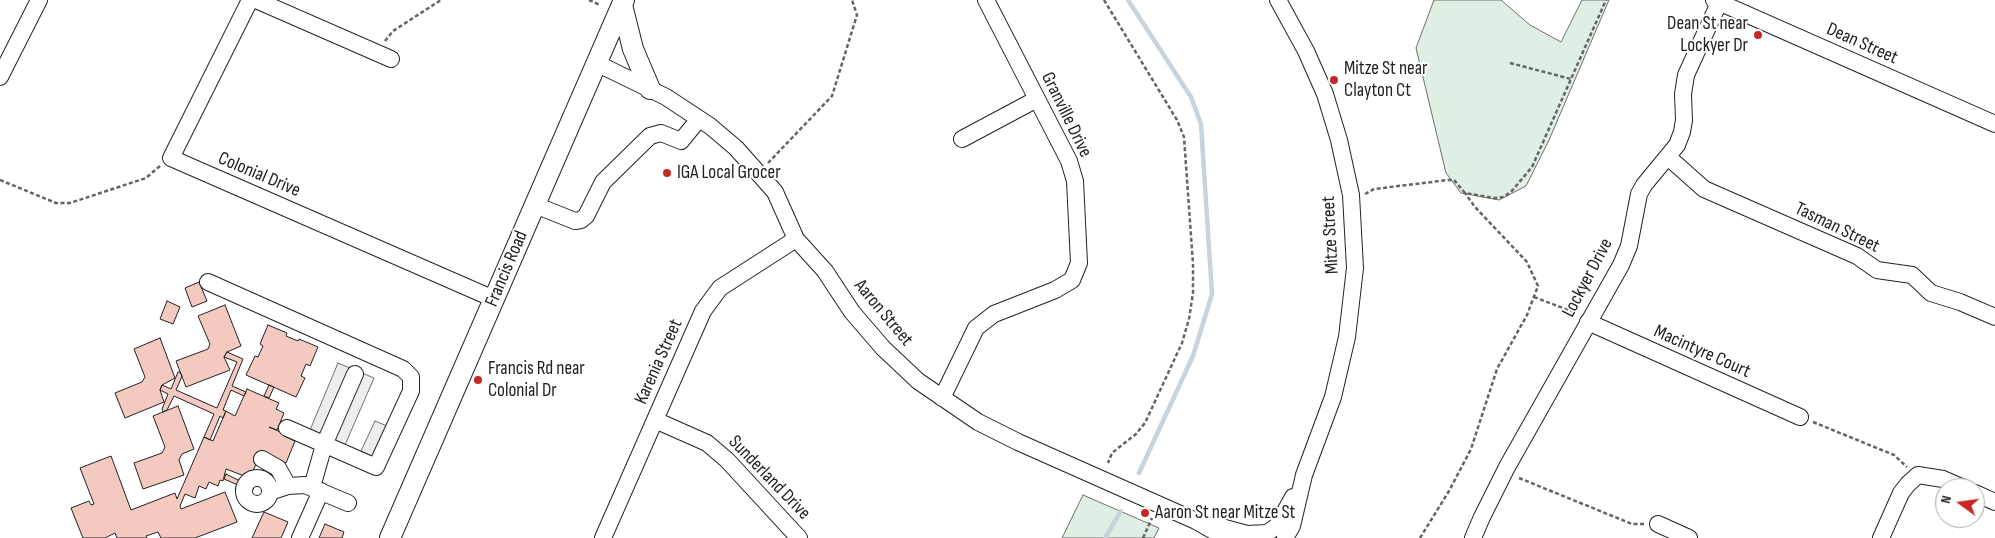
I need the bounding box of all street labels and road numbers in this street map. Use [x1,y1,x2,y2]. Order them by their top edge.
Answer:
street label: Dean Street [1823,18,1901,70]
street label: Granville Drive [1036,69,1096,161]
street label: Colonial Drive [214,147,304,203]
street label: Mitze Street [1318,195,1344,275]
street label: Tasman Street [1791,198,1883,258]
street label: Francis Road [481,228,533,310]
street label: Lockyer Drive [1558,235,1618,321]
street label: Aaron Street [849,275,917,351]
street label: Karenia Street [630,316,688,408]
street label: Macintyre Court [1650,321,1754,383]
street label: Sunderland Drive [723,431,815,525]

